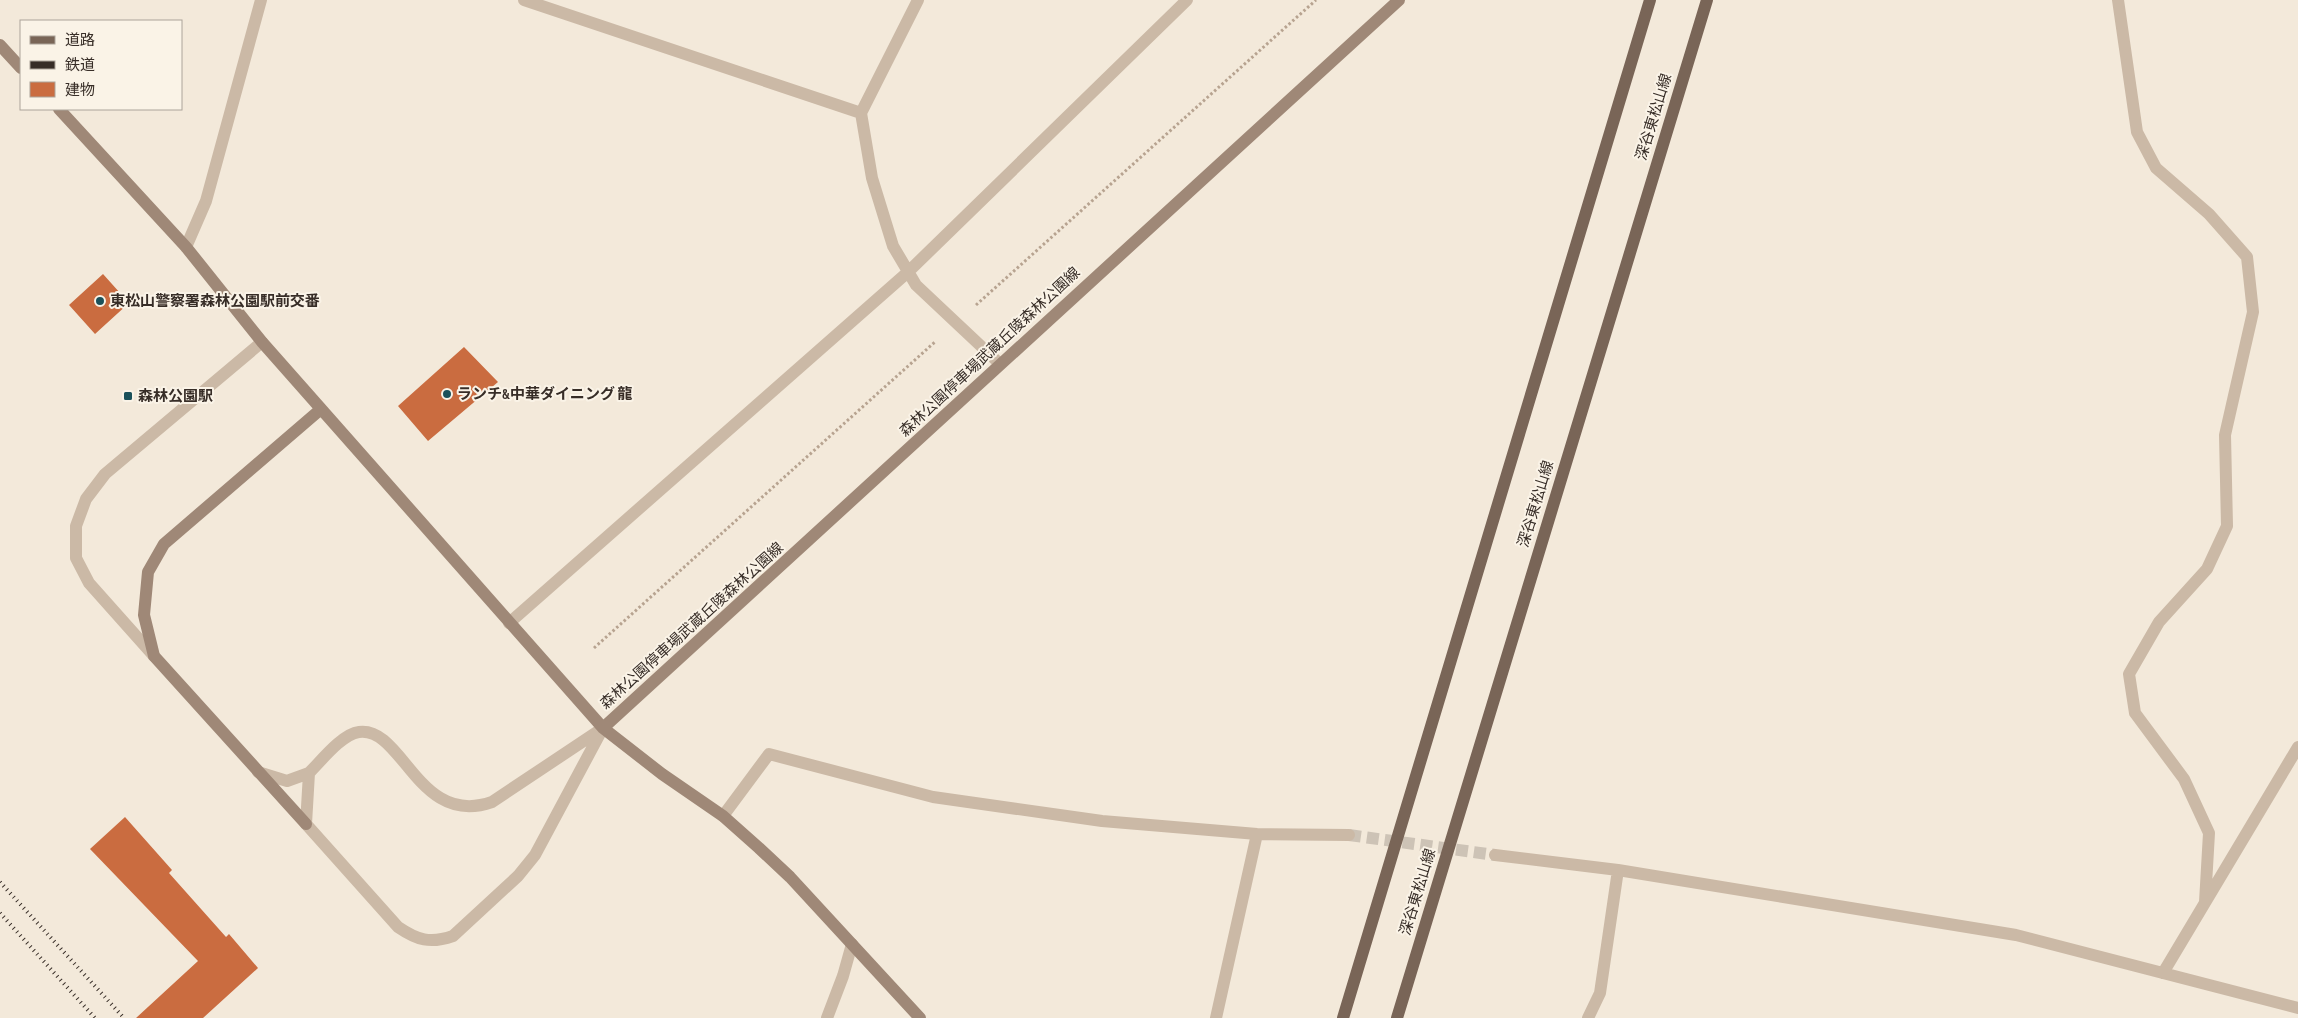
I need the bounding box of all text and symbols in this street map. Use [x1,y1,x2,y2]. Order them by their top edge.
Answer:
legend [20,20,182,110]
text: 道路 [65,31,95,50]
text: 鉄道 [65,56,95,75]
street label: 深谷東松山線 [1632,71,1676,163]
text: 建物 [65,81,95,100]
street label: 森林公園停車場武蔵丘陵森林公園線 [896,263,1084,441]
place label: 東松山警察署森林公園駅前交番 [110,292,320,311]
marker: 東松山警察署森林公園駅前交番 [94,295,106,307]
place label: ランチ&中華ダイニング 龍 [457,385,632,404]
place label: 森林公園駅 [138,387,213,406]
marker: ランチ&中華ダイニング 龍 [441,388,453,400]
marker: 森林公園駅 [122,390,134,402]
street label: 深谷東松山線 [1514,458,1558,550]
street label: 森林公園停車場武蔵丘陵森林公園線 [596,539,788,713]
street label: 深谷東松山線 [1396,846,1440,938]

